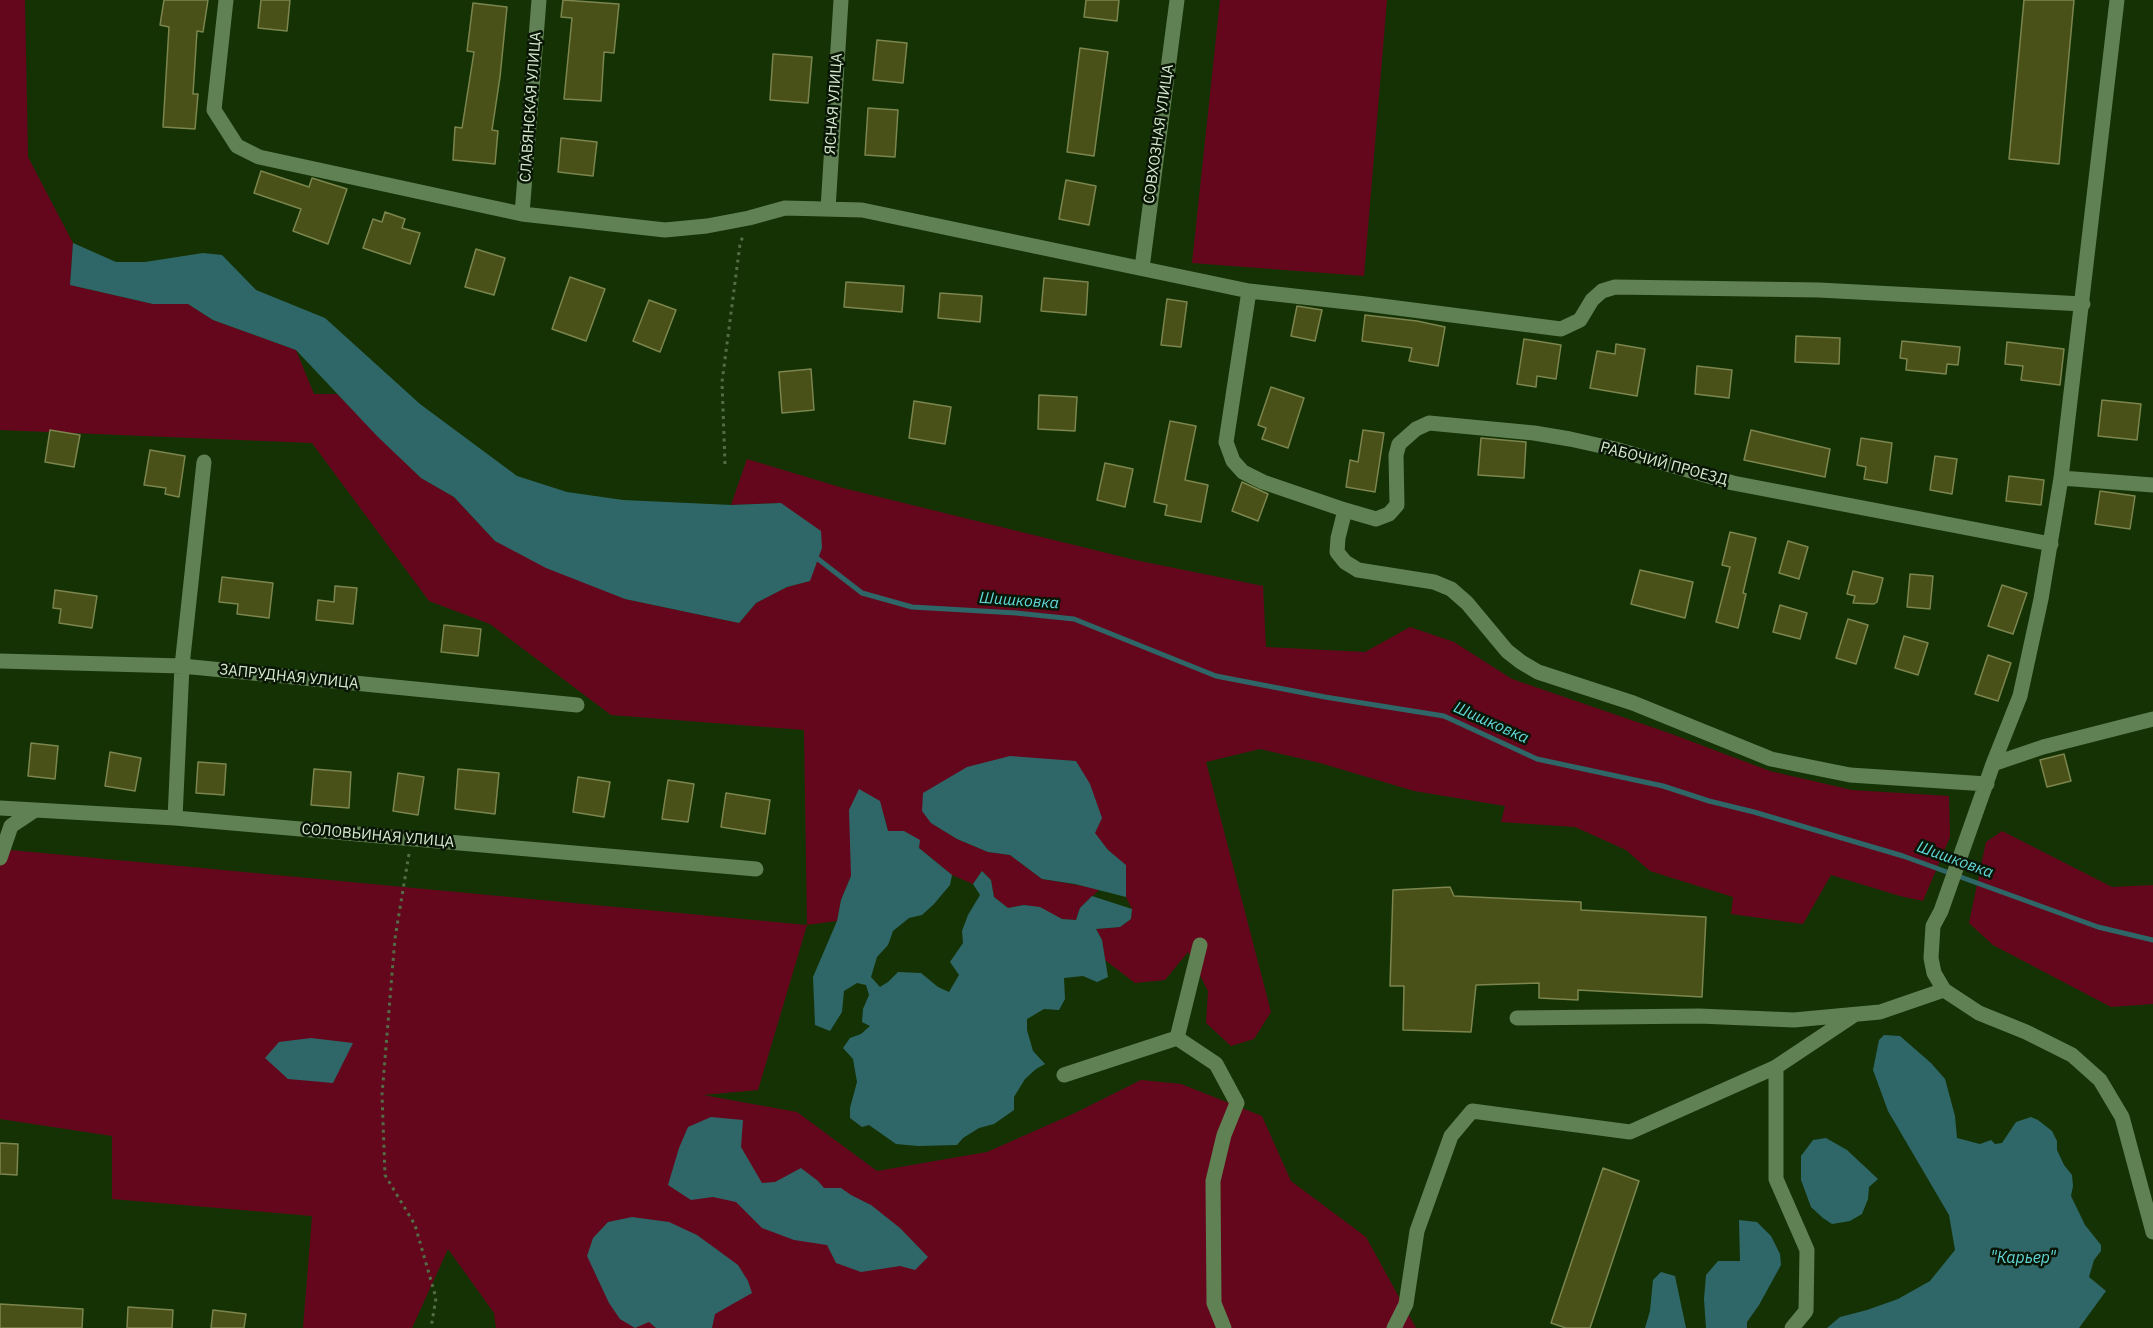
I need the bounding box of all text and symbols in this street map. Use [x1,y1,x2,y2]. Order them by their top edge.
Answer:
street label: СЛАВЯНСКАЯ УЛИЦА [517,31,545,183]
street label: ЯСНАЯ УЛИЦА [821,53,847,155]
street label: СОВХОЗНАЯ УЛИЦА [1140,63,1178,205]
street label: РАБОЧИЙ ПРОЕЗД [1598,438,1730,490]
water label: Шишковка [978,589,1060,613]
street label: ЗАПРУДНАЯ УЛИЦА [219,661,359,693]
water label: Шишковка [1451,698,1531,748]
street label: СОЛОВЬИНАЯ УЛИЦА [301,820,455,852]
water label: Шишковка [1914,837,1996,883]
water label: "Карьер" [1990,1248,2056,1268]

